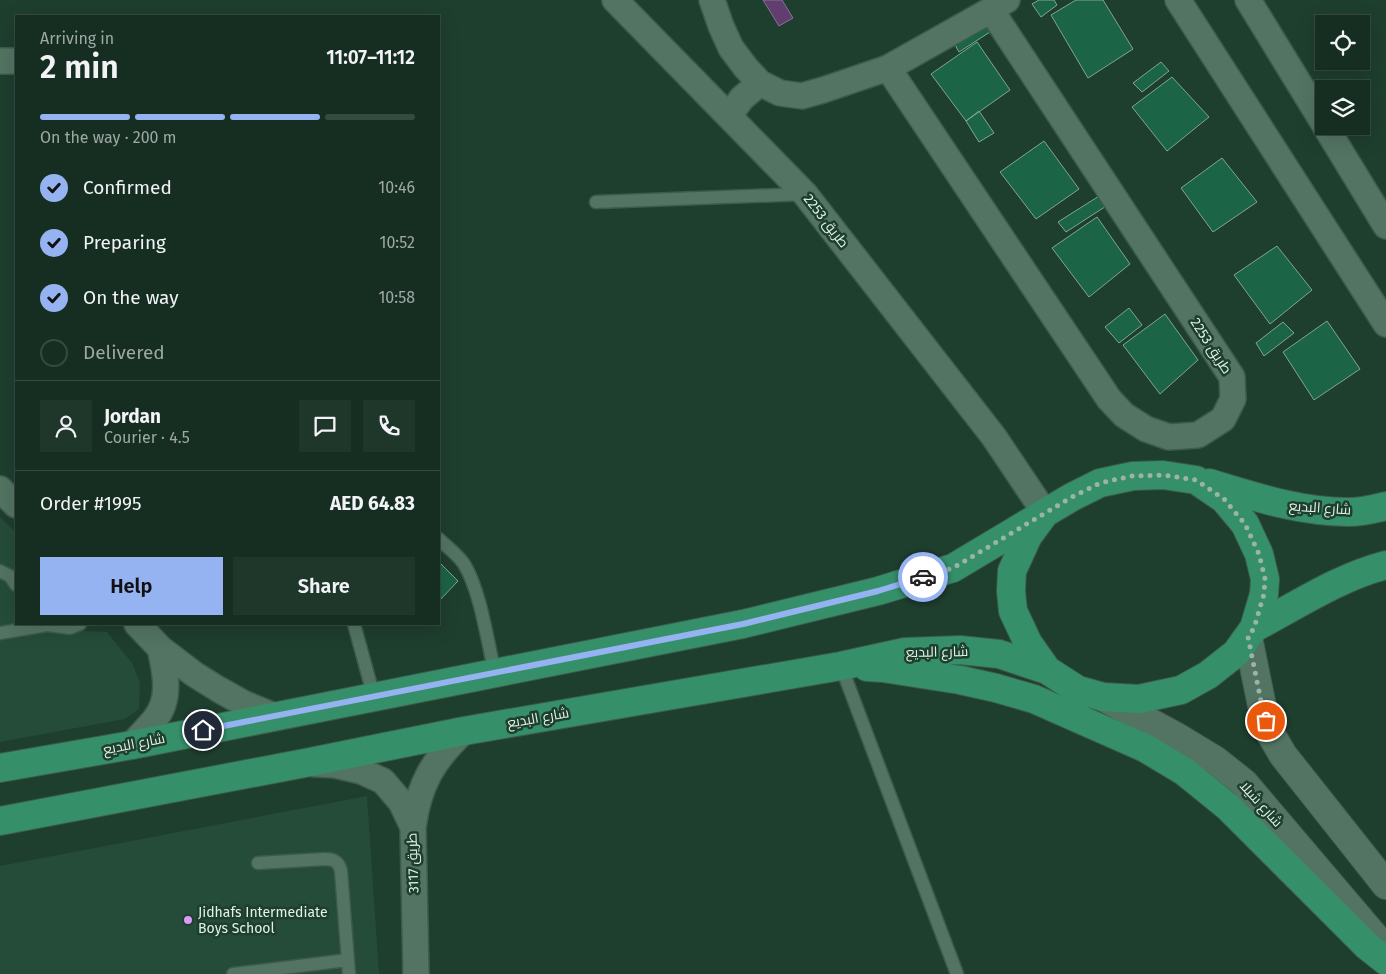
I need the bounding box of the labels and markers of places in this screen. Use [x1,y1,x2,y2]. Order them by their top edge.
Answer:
pin [1245,700,1287,742]
pin [182,709,224,751]
place label: Jidhafs Intermediate Boys School [198,904,328,937]
marker: Jidhafs Intermediate Boys School [182,914,194,926]

